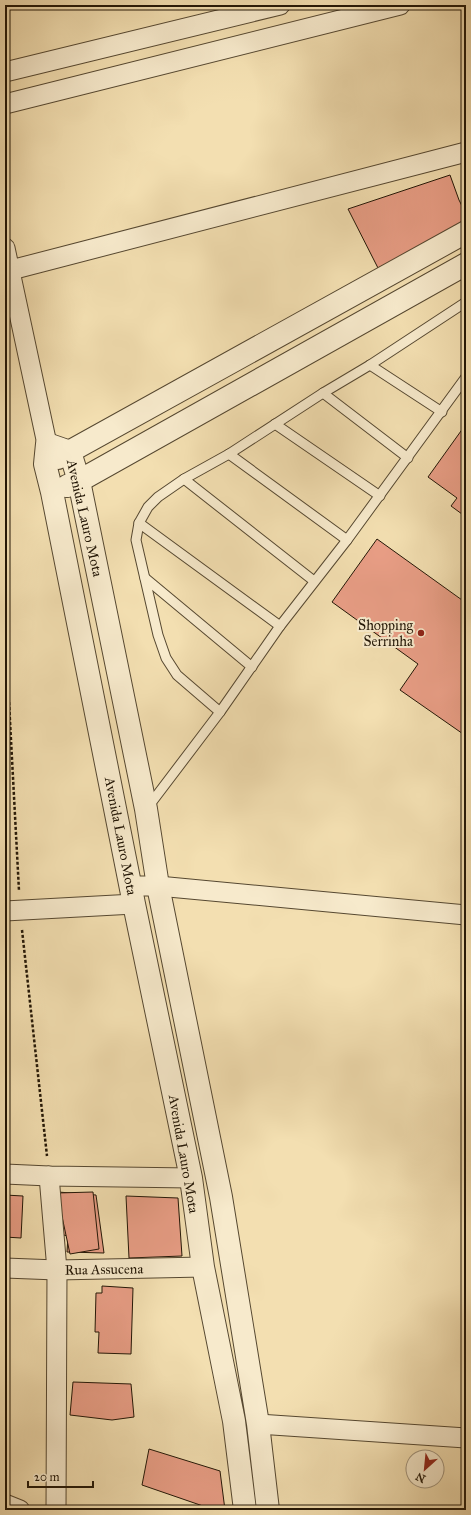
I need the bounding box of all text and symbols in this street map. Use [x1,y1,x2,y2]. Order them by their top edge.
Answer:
street label: Avenida Lauro Mota [63,457,106,579]
place label: Shopping Serrinha [358,617,413,650]
marker: Shopping Serrinha [416,628,426,638]
street label: Avenida Lauro Mota [101,775,140,897]
street label: Avenida Lauro Mota [165,1093,202,1215]
street label: Rua Assucena [65,1260,143,1279]
north arrow [405,1449,445,1489]
scale bar [28,1463,93,1489]
text: N [413,1469,428,1485]
text: 20 m [34,1470,60,1484]

